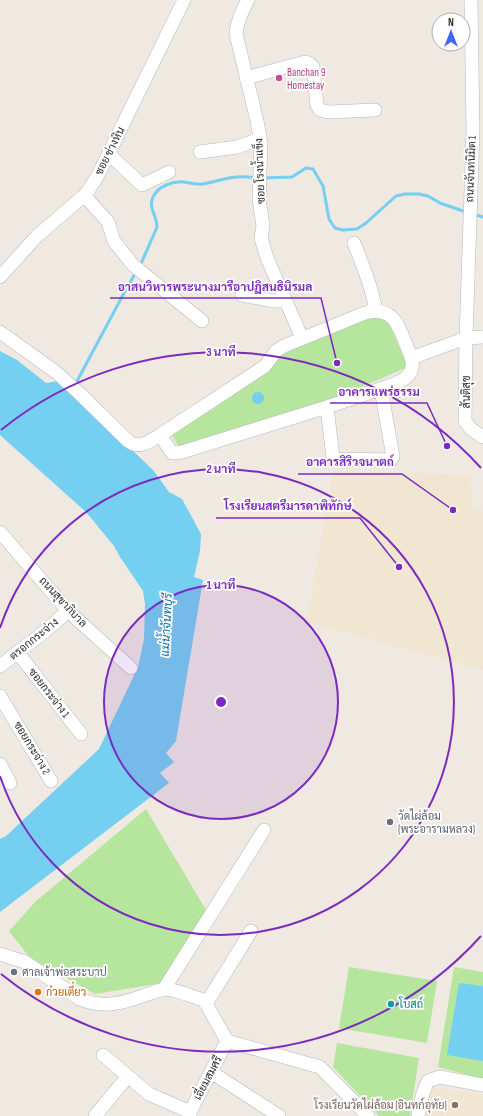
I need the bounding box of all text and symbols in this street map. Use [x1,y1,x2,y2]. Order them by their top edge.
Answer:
north arrow [431,12,471,52]
text: N [448,16,454,29]
place label: Banchan 9 Homestay [287,66,326,92]
marker: Banchan 9 Homestay [274,73,284,83]
street label: ซอย ช่างหิน [91,124,128,177]
street label: ถนนจันทนิมิต 1 [462,135,479,203]
street label: ซอย โรงน้ำแข็ง [247,138,268,204]
callout: อาสนวิหารพระนางมารีอาปฏิสนธินิรมล [110,274,321,298]
text: อาสนวิหารพระนางมารีอาปฏิสนธินิรมล [118,279,312,295]
text: 3 นาที [206,344,236,360]
street label: สันติสุข [459,376,475,408]
callout: อาคารแพร่ธรรม [330,379,427,403]
text: อาคารแพร่ธรรม [338,385,420,400]
callout: อาคารสิริวจนาตถ์ [298,450,402,474]
text: อาคารสิริวจนาตถ์ [306,454,395,470]
text: 2 นาที [206,461,236,477]
callout: โรงเรียนสตรีมารดาพิทักษ์ [216,494,360,518]
text: โรงเรียนสตรีมารดาพิทักษ์ [223,498,353,514]
street label: ถนนสุขาภิบาล [35,574,90,631]
text: 1 นาที [207,577,235,593]
water label: แม่น้ำจันทบุรี [154,591,177,657]
street label: ตรอกกระจ่าง [6,615,61,663]
street label: ซอยกระจ่าง 1 [26,665,73,720]
centre of rings [214,695,228,709]
street label: ซอยกระจ่าง 2 [11,719,54,777]
place label: วัดไผ่ล้อม (พระอารามหลวง) [398,808,475,836]
marker: วัดไผ่ล้อม (พระอารามหลวง) [385,817,395,827]
place label: ศาลเจ้าพ่อสระบาป [22,965,107,979]
marker: ศาลเจ้าพ่อสระบาป [9,967,19,977]
place label: ก๋วยเตี๋ยว [46,981,86,999]
marker: ก๋วยเตี๋ยว [33,987,43,997]
place label: โบสถ์ [398,996,423,1011]
marker: โบสถ์ [386,999,396,1009]
street label: เอี่ยมสมศรี [187,1051,225,1102]
place label: โรงเรียนวัดไผ่ล้อม (อินทก์อุทัย) [313,1097,447,1114]
marker: โรงเรียนวัดไผ่ล้อม (อินทก์อุทัย) [450,1100,460,1110]

